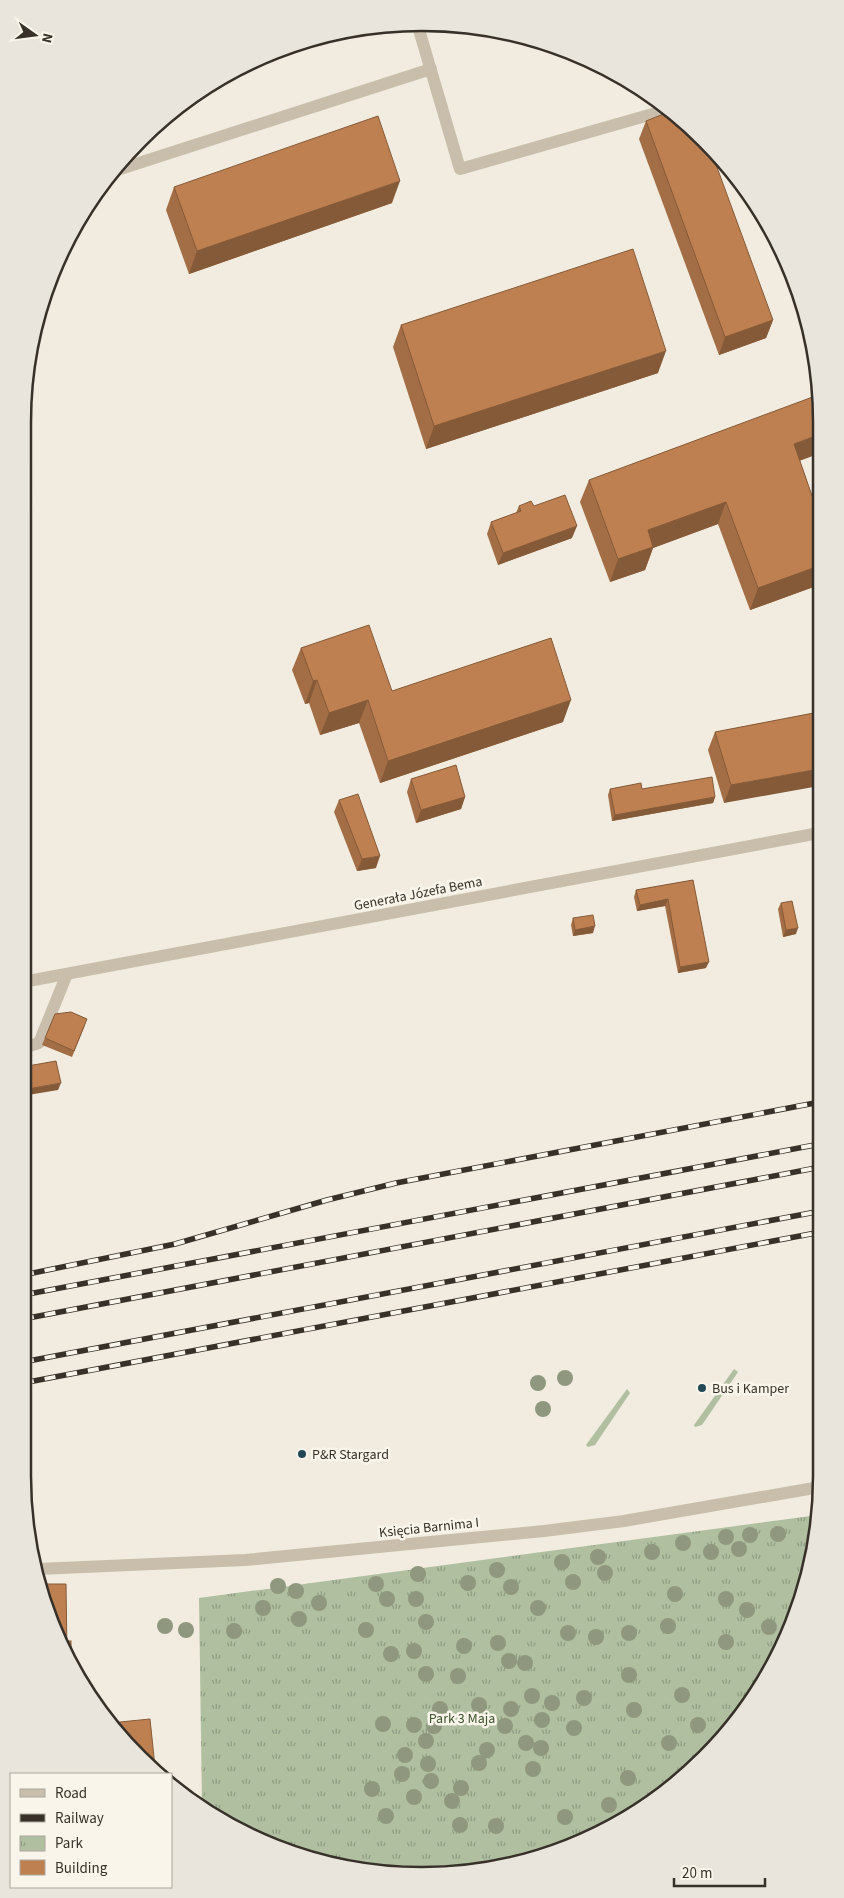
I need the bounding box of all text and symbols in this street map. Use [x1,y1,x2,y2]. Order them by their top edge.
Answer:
north arrow [10,10,60,60]
text: N [36,31,57,45]
street label: Generała Józefa Bema [352,872,484,916]
place label: Bus i Kamper [712,1379,789,1399]
marker: Bus i Kamper [696,1382,708,1394]
place label: P&R Stargard [312,1445,389,1465]
marker: P&R Stargard [296,1448,308,1460]
street label: Księcia Barnima I [378,1513,480,1543]
park label: Park 3 Maja [429,1709,495,1729]
legend [10,1773,172,1888]
text: Road [55,1783,87,1804]
text: Railway [55,1808,104,1829]
text: Park [55,1833,84,1854]
scale bar [674,1856,765,1888]
text: Building [55,1858,108,1879]
text: 20 m [682,1863,712,1884]

